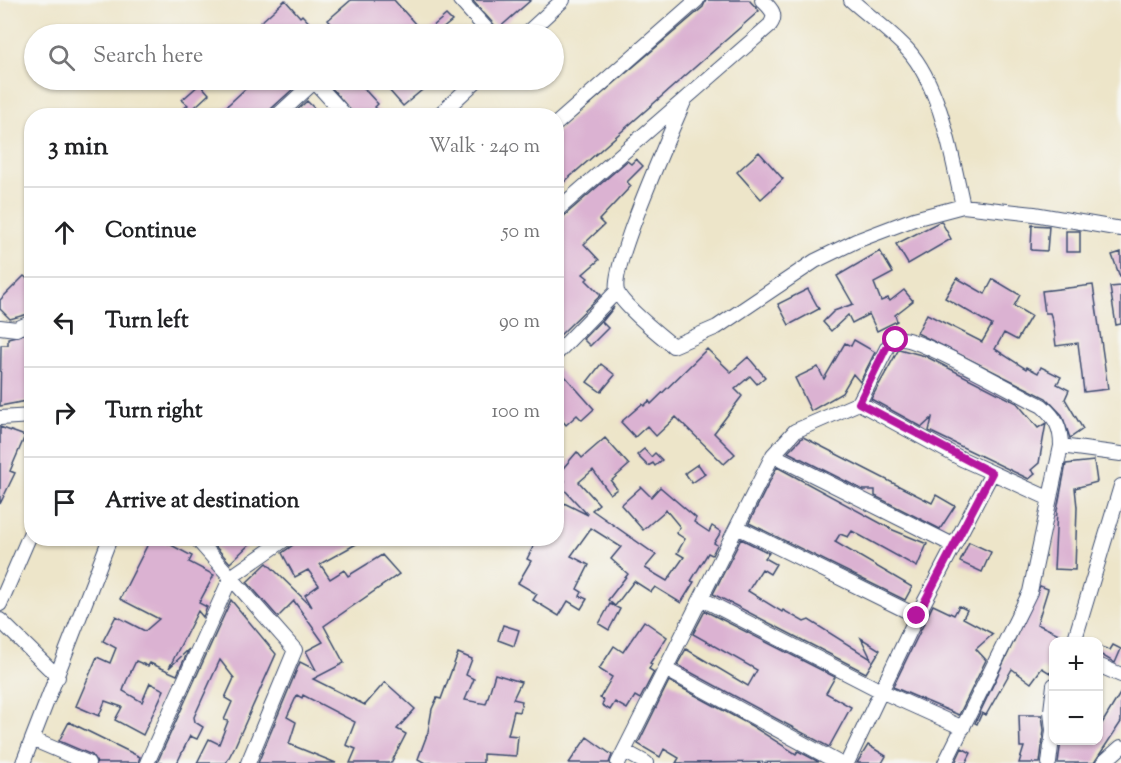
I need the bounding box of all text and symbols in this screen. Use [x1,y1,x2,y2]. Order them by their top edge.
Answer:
search box [24,24,564,90]
icon: search [45,41,78,74]
text: Search here [93,41,203,73]
text: 3 min [48,129,108,166]
text: Walk · 240 m [429,133,540,162]
icon: ahead [48,216,81,249]
text: Continue [105,216,196,248]
text: 50 m [502,218,540,247]
icon: left [48,306,81,339]
text: Turn left [105,306,188,338]
text: 90 m [499,308,540,337]
route start [882,326,908,352]
icon: right [48,396,81,429]
text: Turn right [105,396,202,428]
text: 100 m [491,398,540,427]
icon: arrive [48,486,81,519]
text: Arrive at destination [105,486,300,518]
route end [903,602,929,628]
map controls [1049,637,1103,745]
button: + [1049,637,1103,691]
button: − [1049,691,1103,745]

